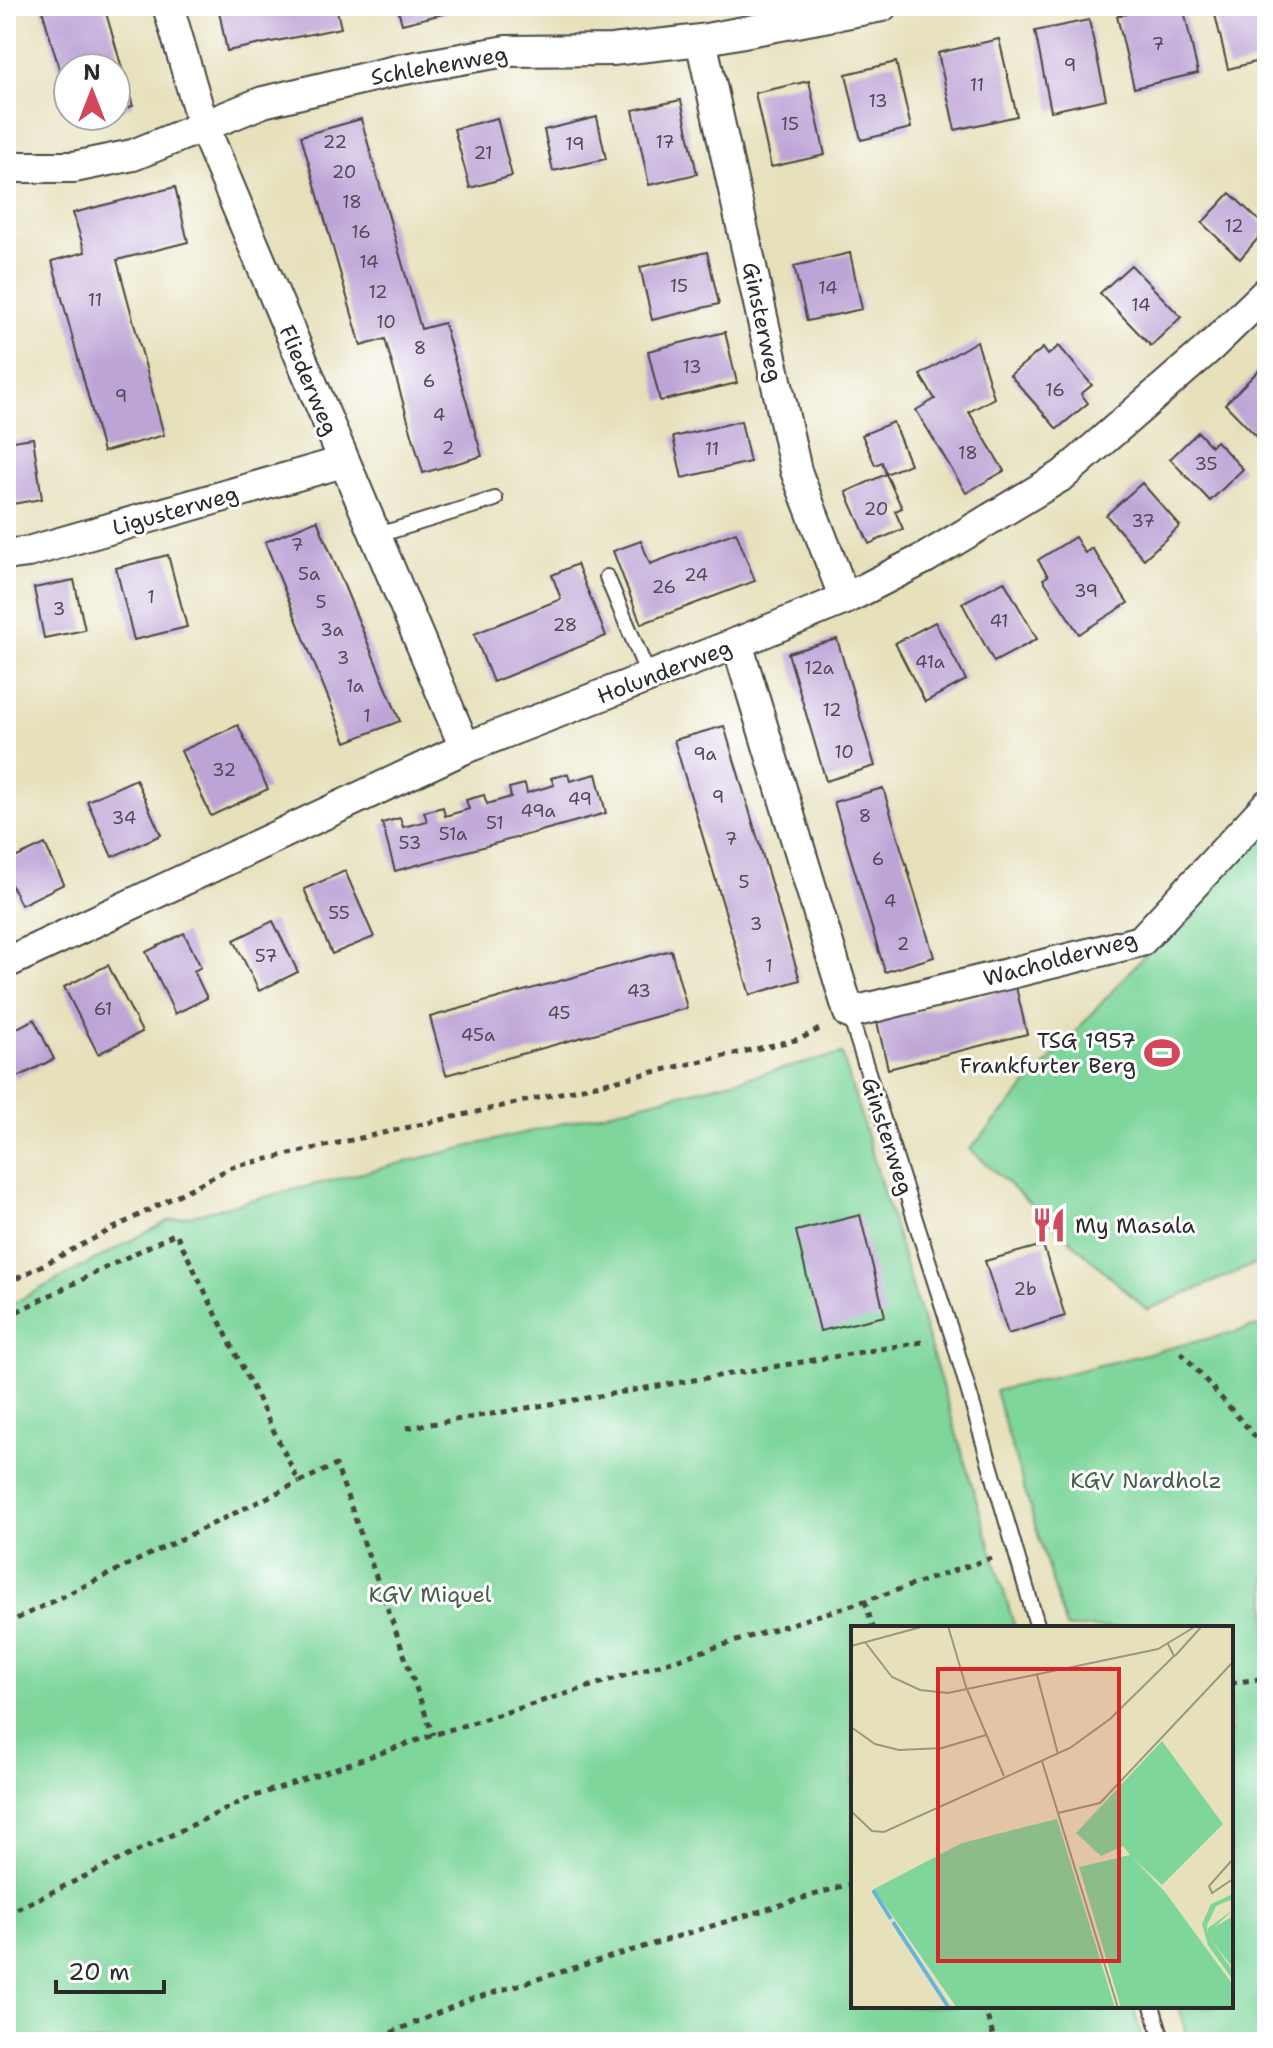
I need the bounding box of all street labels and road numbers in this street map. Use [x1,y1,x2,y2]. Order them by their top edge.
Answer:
street label: Schlehenweg [368,39,510,92]
street label: Ginsterweg [736,259,789,385]
street label: Fliederweg [272,321,345,440]
street label: Ligusterweg [109,479,241,542]
street label: Holunderweg [593,633,736,710]
street label: Wacholderweg [980,924,1140,993]
street label: Ginsterweg [855,1074,920,1199]

